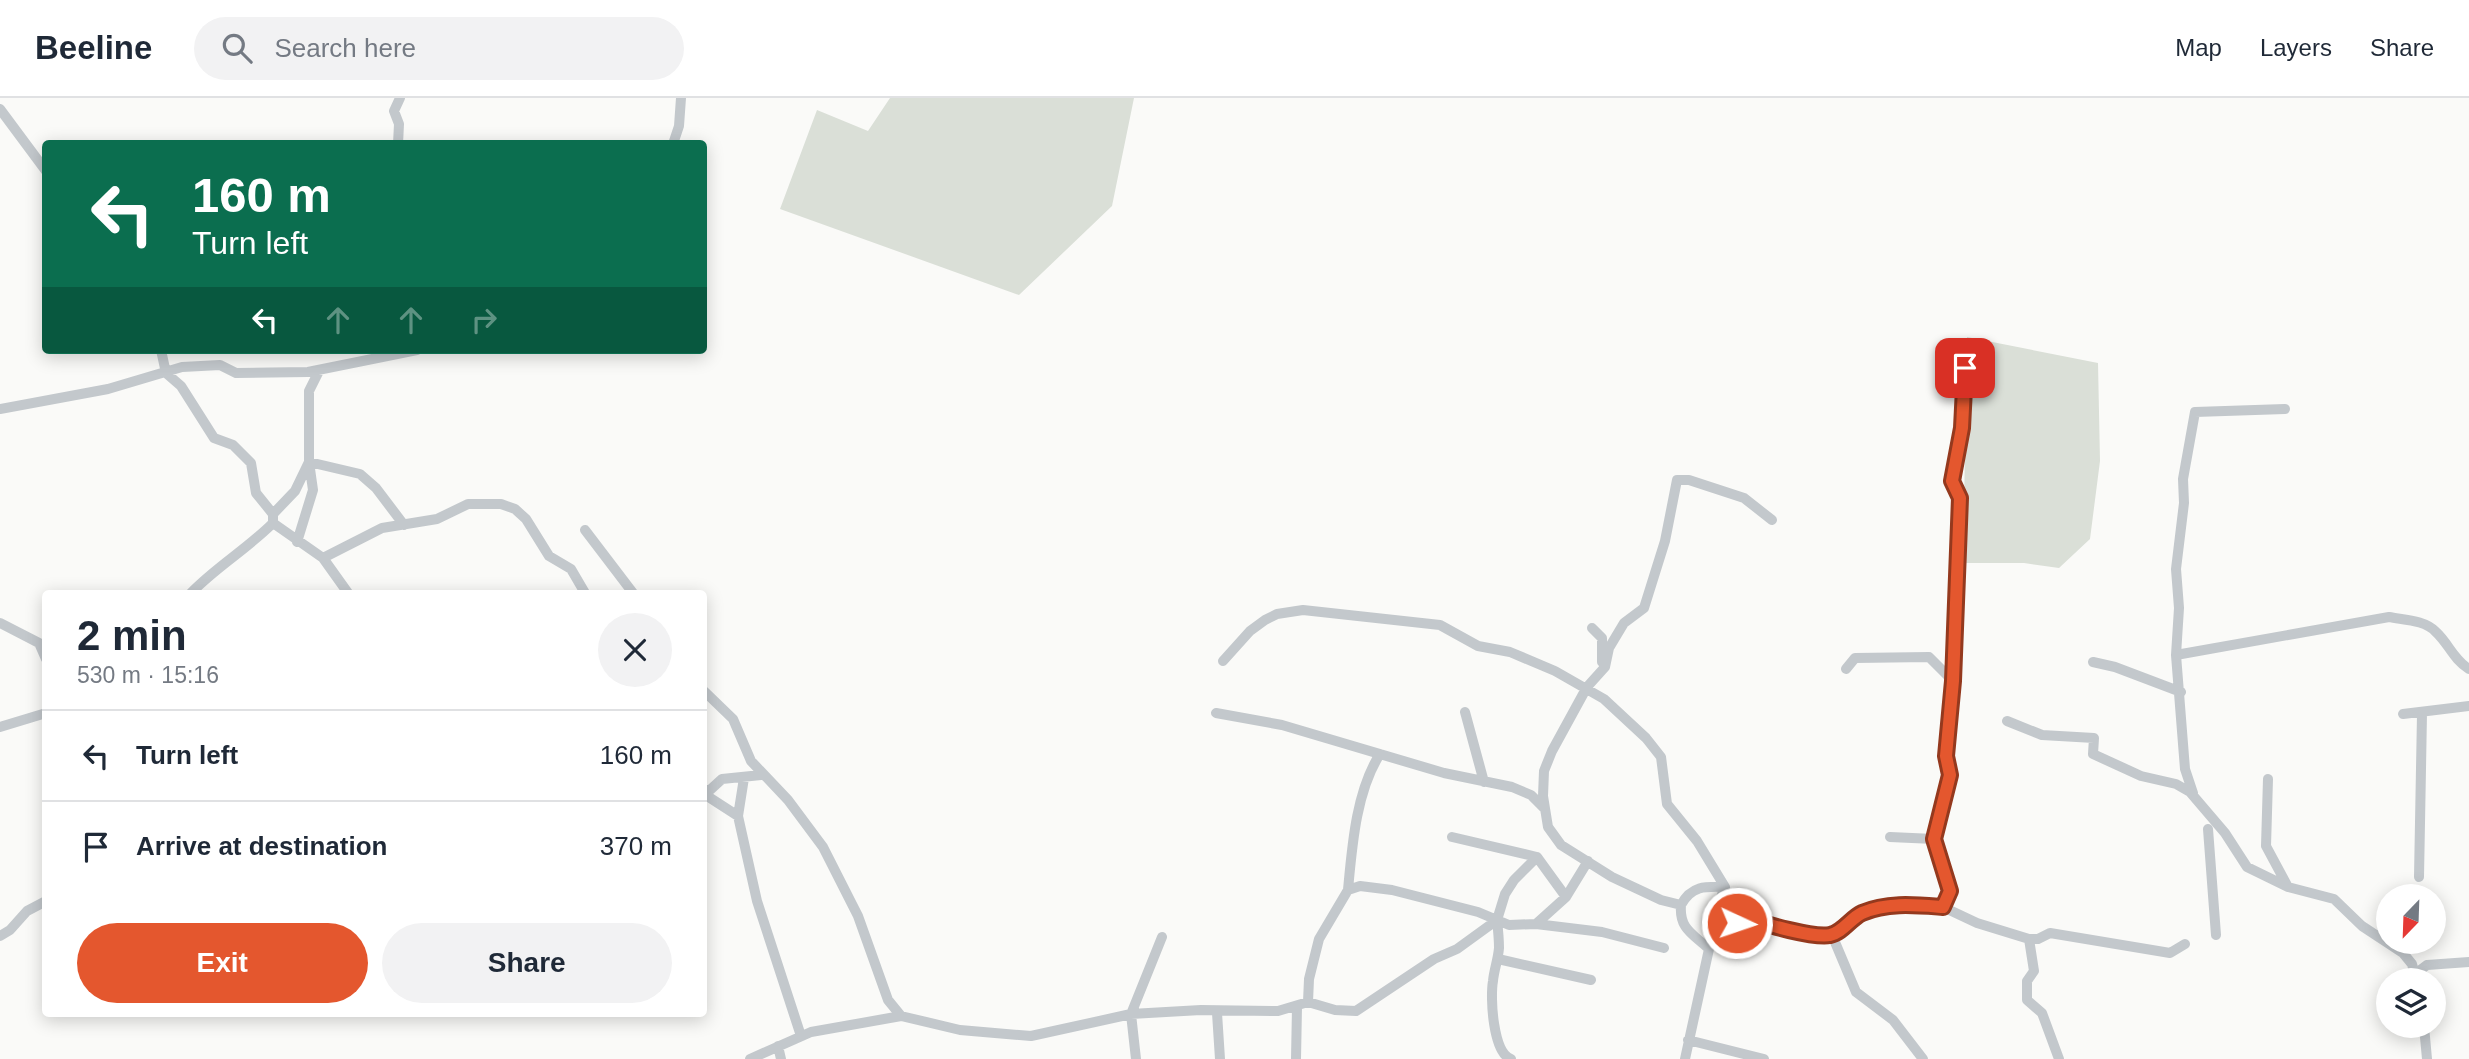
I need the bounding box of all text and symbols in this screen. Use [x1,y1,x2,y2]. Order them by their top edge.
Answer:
search box [194,17,684,80]
text: Beeline [35,29,152,66]
icon: search [218,29,256,67]
text: Search here [274,33,416,63]
text: Map [2175,34,2222,61]
text: Layers [2260,34,2332,61]
text: Share [2370,34,2434,61]
icon: left [77,168,168,259]
text: 160 m [192,168,331,222]
text: Turn left [192,225,308,261]
icon: left [246,301,284,339]
icon: ahead [319,301,357,339]
icon: ahead [392,301,430,339]
icon: right [465,301,503,339]
pin [1935,338,1995,398]
icon: arrive [1946,349,1984,387]
text: 2 min [77,612,187,659]
button: close [598,613,672,687]
text: 530 m · 15:16 [77,662,219,688]
icon: left [77,737,115,775]
text: Turn left [136,740,238,770]
text: 160 m [600,740,672,770]
icon: arrive [77,828,115,866]
text: Arrive at destination [136,831,387,861]
text: 370 m [600,831,672,861]
north arrow [2376,884,2446,954]
map controls [2376,884,2446,1038]
position arrow [1700,886,1774,960]
button: Exit [77,923,368,1003]
button: Share [382,923,672,1003]
button: layers [2376,968,2446,1038]

